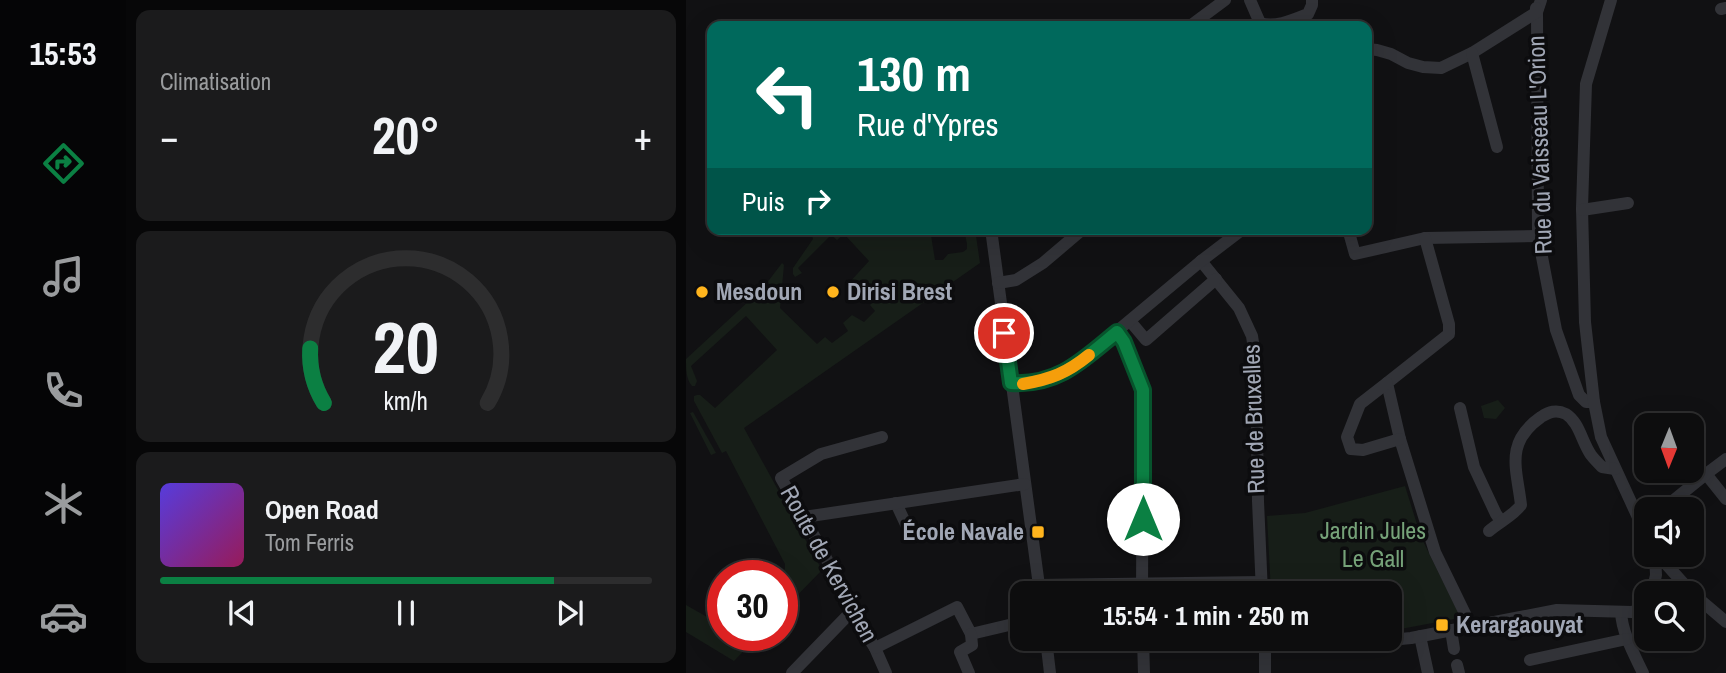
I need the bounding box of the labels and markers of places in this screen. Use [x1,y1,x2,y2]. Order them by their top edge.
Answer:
place label: Mesdoun [716,275,802,307]
place label: Dirisi Brest [847,275,952,307]
marker: Mesdoun [694,284,710,300]
marker: Dirisi Brest [825,284,841,300]
pin [974,303,1034,363]
place label: École Navale [903,515,1024,547]
marker: École Navale [1030,524,1046,540]
place label: Kerargaouyat [1456,608,1583,640]
marker: Kerargaouyat [1434,617,1450,633]

